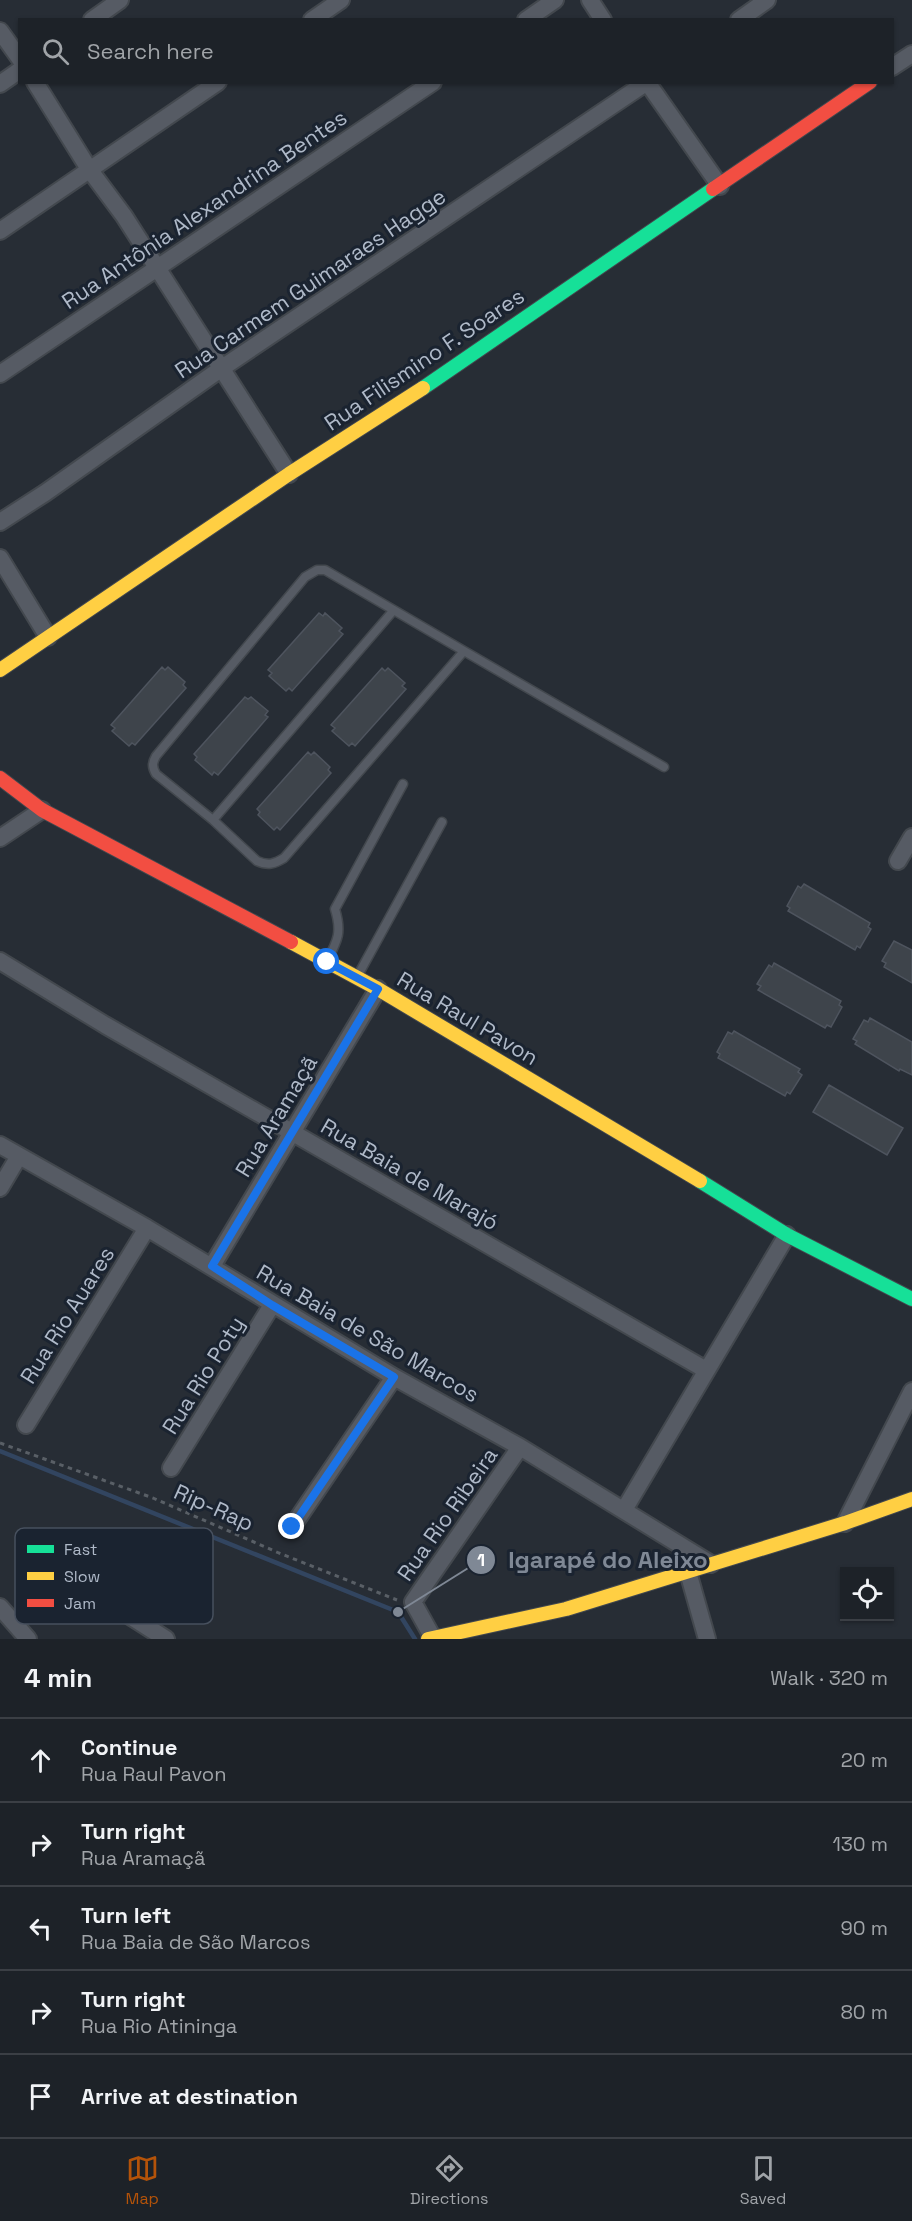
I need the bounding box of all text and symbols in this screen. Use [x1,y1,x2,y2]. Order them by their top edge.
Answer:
search box [18,18,894,84]
icon: search [39,35,72,68]
text: Search here [87,37,214,65]
street label: Rua Antônia Alexandrina Bentes [56,103,352,315]
street label: Rua Carmem Guimaraes Hagge [169,182,451,384]
street label: Rua Filismino F. Soares [319,282,529,436]
route start [313,948,339,974]
street label: Rua Raul Pavon [392,965,544,1071]
street label: Rua Aramaçã [229,1050,323,1182]
street label: Rua Baia de Marajó [316,1112,504,1236]
street label: Rua Rio Auares [14,1241,120,1389]
street label: Rua Baia de São Marcos [252,1258,484,1408]
street label: Rua Rio Poty [156,1311,250,1439]
street label: Rua Rio Ribeira [391,1442,504,1586]
street label: Rip-Rap [170,1477,258,1537]
route end [278,1513,304,1539]
legend [15,1528,213,1624]
text: Fast [64,1539,97,1560]
callout: Igarapé do Aleixo [466,1539,720,1581]
text: Igarapé do Aleixo [508,1544,708,1575]
text: 1 [477,1548,485,1571]
text: Slow [64,1566,100,1587]
map controls [840,1567,894,1621]
button: locate [840,1567,894,1621]
text: Jam [64,1593,96,1614]
text: 4 min [24,1661,92,1695]
text: Walk · 320 m [770,1665,888,1691]
text: Continue [81,1733,177,1761]
icon: ahead [24,1744,57,1777]
text: 20 m [841,1747,888,1773]
text: Rua Raul Pavon [81,1761,226,1787]
text: Turn right [81,1817,186,1845]
icon: right [24,1828,57,1861]
text: 130 m [832,1831,888,1857]
text: Rua Aramaçã [81,1845,205,1871]
text: Turn left [81,1901,171,1929]
icon: left [24,1912,57,1945]
text: 90 m [841,1915,888,1941]
text: Rua Baia de São Marcos [81,1929,310,1955]
text: Turn right [81,1985,186,2013]
icon: right [24,1996,57,2029]
text: 80 m [840,1999,888,2025]
text: Rua Rio Atininga [81,2013,237,2039]
icon: arrive [24,2080,57,2113]
text: Arrive at destination [81,2082,298,2110]
tab: Map [126,2152,159,2209]
tab: Directions [410,2152,489,2209]
tab: Saved [740,2152,786,2209]

